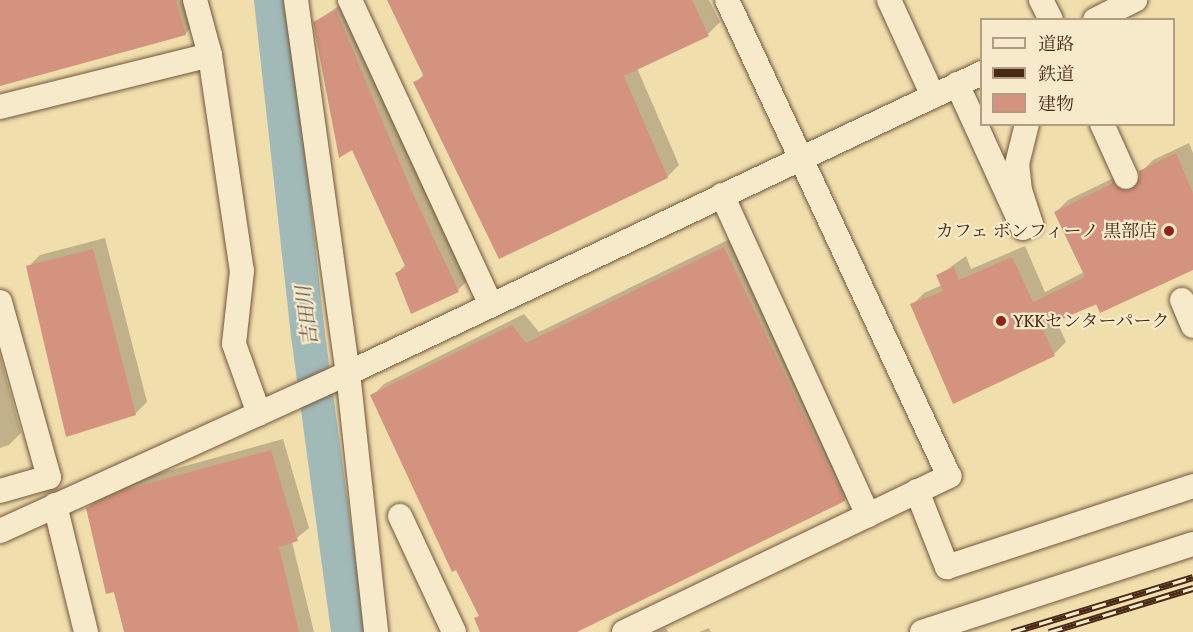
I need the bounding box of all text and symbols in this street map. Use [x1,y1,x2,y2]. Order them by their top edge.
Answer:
legend [980,18,1175,126]
text: 道路 [1038,30,1074,57]
text: 鉄道 [1038,60,1074,87]
text: 建物 [1038,90,1074,117]
place label: カフェ ボンフィーノ 黒部店 [933,220,1157,242]
marker: カフェ ボンフィーノ 黒部店 [1162,224,1176,238]
water label: 吉田川 [290,285,322,347]
place label: YKKセンターパーク [1013,310,1171,332]
marker: YKKセンターパーク [994,314,1008,328]

